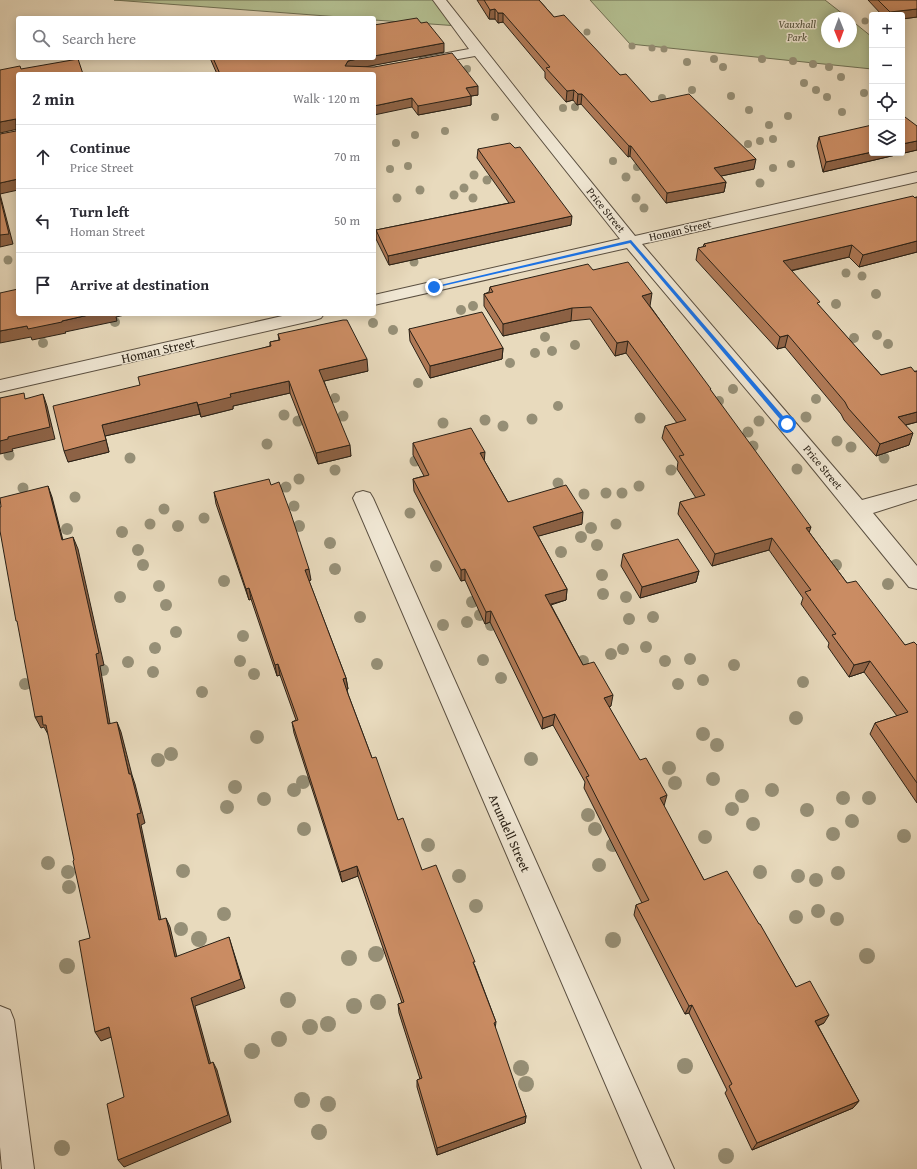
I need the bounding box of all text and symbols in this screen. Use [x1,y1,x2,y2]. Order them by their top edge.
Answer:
north arrow [821,12,857,48]
map controls [869,12,905,156]
button: + [869,12,905,48]
search box [16,16,376,60]
park label: Vauxhall Park [778,16,816,45]
icon: search [30,27,52,49]
text: Search here [62,28,136,49]
button: − [869,48,905,84]
button: locate [869,84,905,120]
text: 2 min [32,86,74,111]
text: Walk · 120 m [293,89,360,108]
button: layers [869,120,905,156]
text: Continue [70,137,131,158]
icon: ahead [32,146,54,168]
text: 70 m [334,147,360,166]
text: Price Street [70,158,134,177]
street label: Price Street [583,184,629,236]
text: Turn left [70,201,129,222]
icon: left [32,210,54,232]
text: 50 m [334,211,360,230]
street label: Homan Street [647,215,713,245]
text: Homan Street [70,222,145,241]
icon: arrive [32,274,54,296]
text: Arrive at destination [70,274,209,295]
route end [425,278,443,296]
street label: Homan Street [119,333,197,368]
route start [778,415,796,433]
street label: Price Street [800,441,847,493]
street label: Arundell Street [484,791,535,876]

